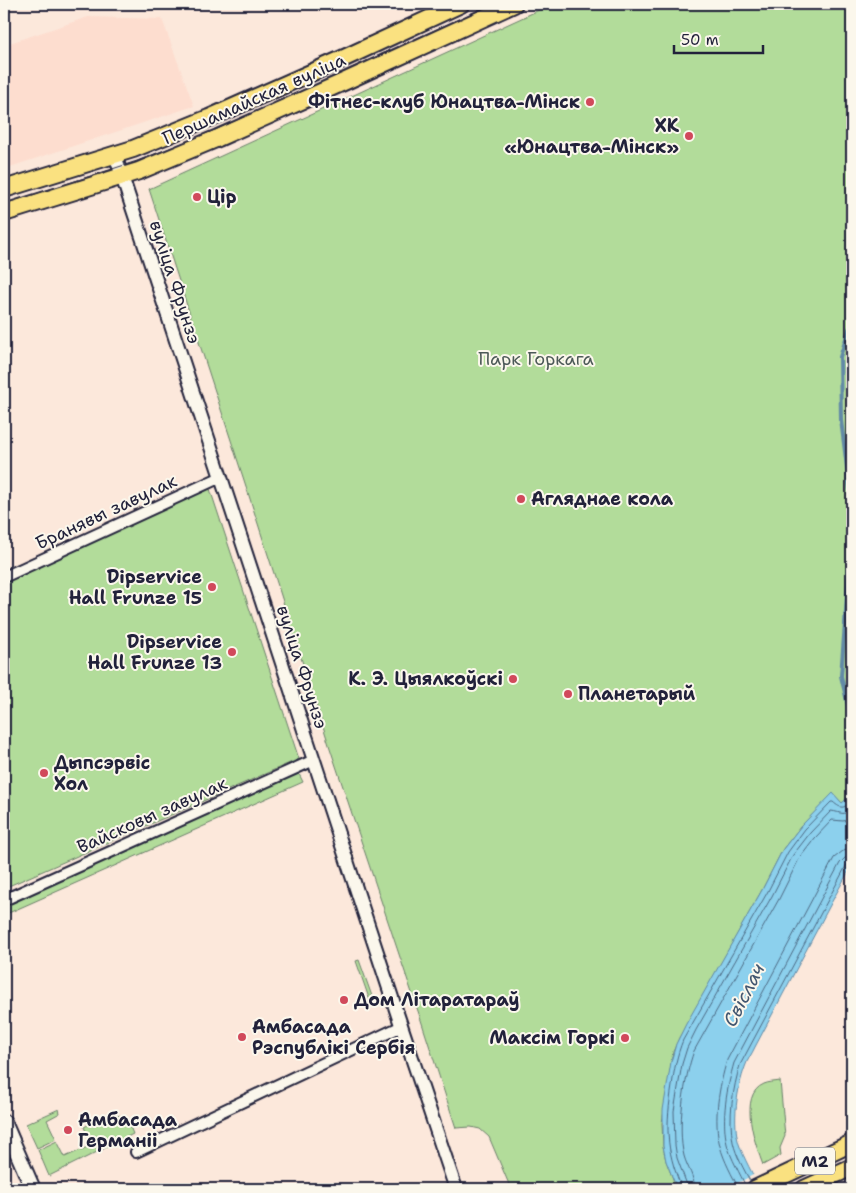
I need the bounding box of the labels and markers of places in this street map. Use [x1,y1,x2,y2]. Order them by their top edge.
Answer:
place label: Фітнес-клуб Юнацтва-Мінск [308,90,580,114]
marker: Фітнес-клуб Юнацтва-Мінск [584,96,596,108]
place label: ХК «Юнацтва-Мінск» [504,114,680,159]
marker: ХК «Юнацтва-Мінск» [683,130,695,142]
place label: Цір [207,185,237,209]
marker: Цір [191,191,203,203]
place label: Агляднае кола [531,487,674,511]
marker: Агляднае кола [515,493,527,505]
place label: Dipservice Hall Frunze 15 [69,565,202,610]
marker: Dipservice Hall Frunze 15 [206,581,218,593]
place label: Dipservice Hall Frunze 13 [88,630,222,675]
marker: Dipservice Hall Frunze 13 [226,646,238,658]
place label: К. Э. Цыялкоўскі [348,667,503,691]
marker: К. Э. Цыялкоўскі [507,673,519,685]
place label: Планетарый [578,682,696,706]
marker: Планетарый [562,688,574,700]
place label: Дыпсэрвіс Хол [54,751,150,796]
marker: Дыпсэрвіс Хол [38,767,50,779]
place label: Дом Літаратараў [354,988,520,1012]
marker: Дом Літаратараў [338,994,350,1006]
place label: Амбасада Рэспублікі Сербія [252,1015,415,1060]
place label: Максім Горкі [489,1026,615,1050]
marker: Амбасада Рэспублікі Сербія [236,1031,248,1043]
marker: Максім Горкі [619,1032,631,1044]
place label: Амбасада Германіі [78,1108,178,1153]
marker: Амбасада Германіі [62,1124,74,1136]

